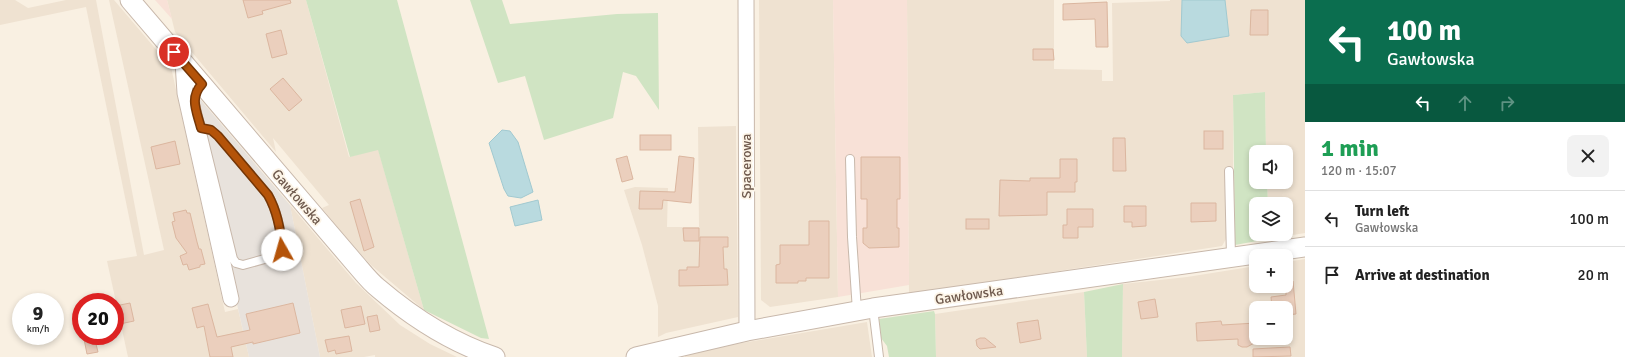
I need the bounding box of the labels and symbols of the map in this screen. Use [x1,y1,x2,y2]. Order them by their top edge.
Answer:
pin [157,35,191,69]
street label: Spacerowa [738,134,755,198]
street label: Gawłowska [268,166,326,228]
position arrow [261,229,303,271]
street label: Gawłowska [934,282,1004,308]
speed limit sign: 20 [72,293,124,345]

